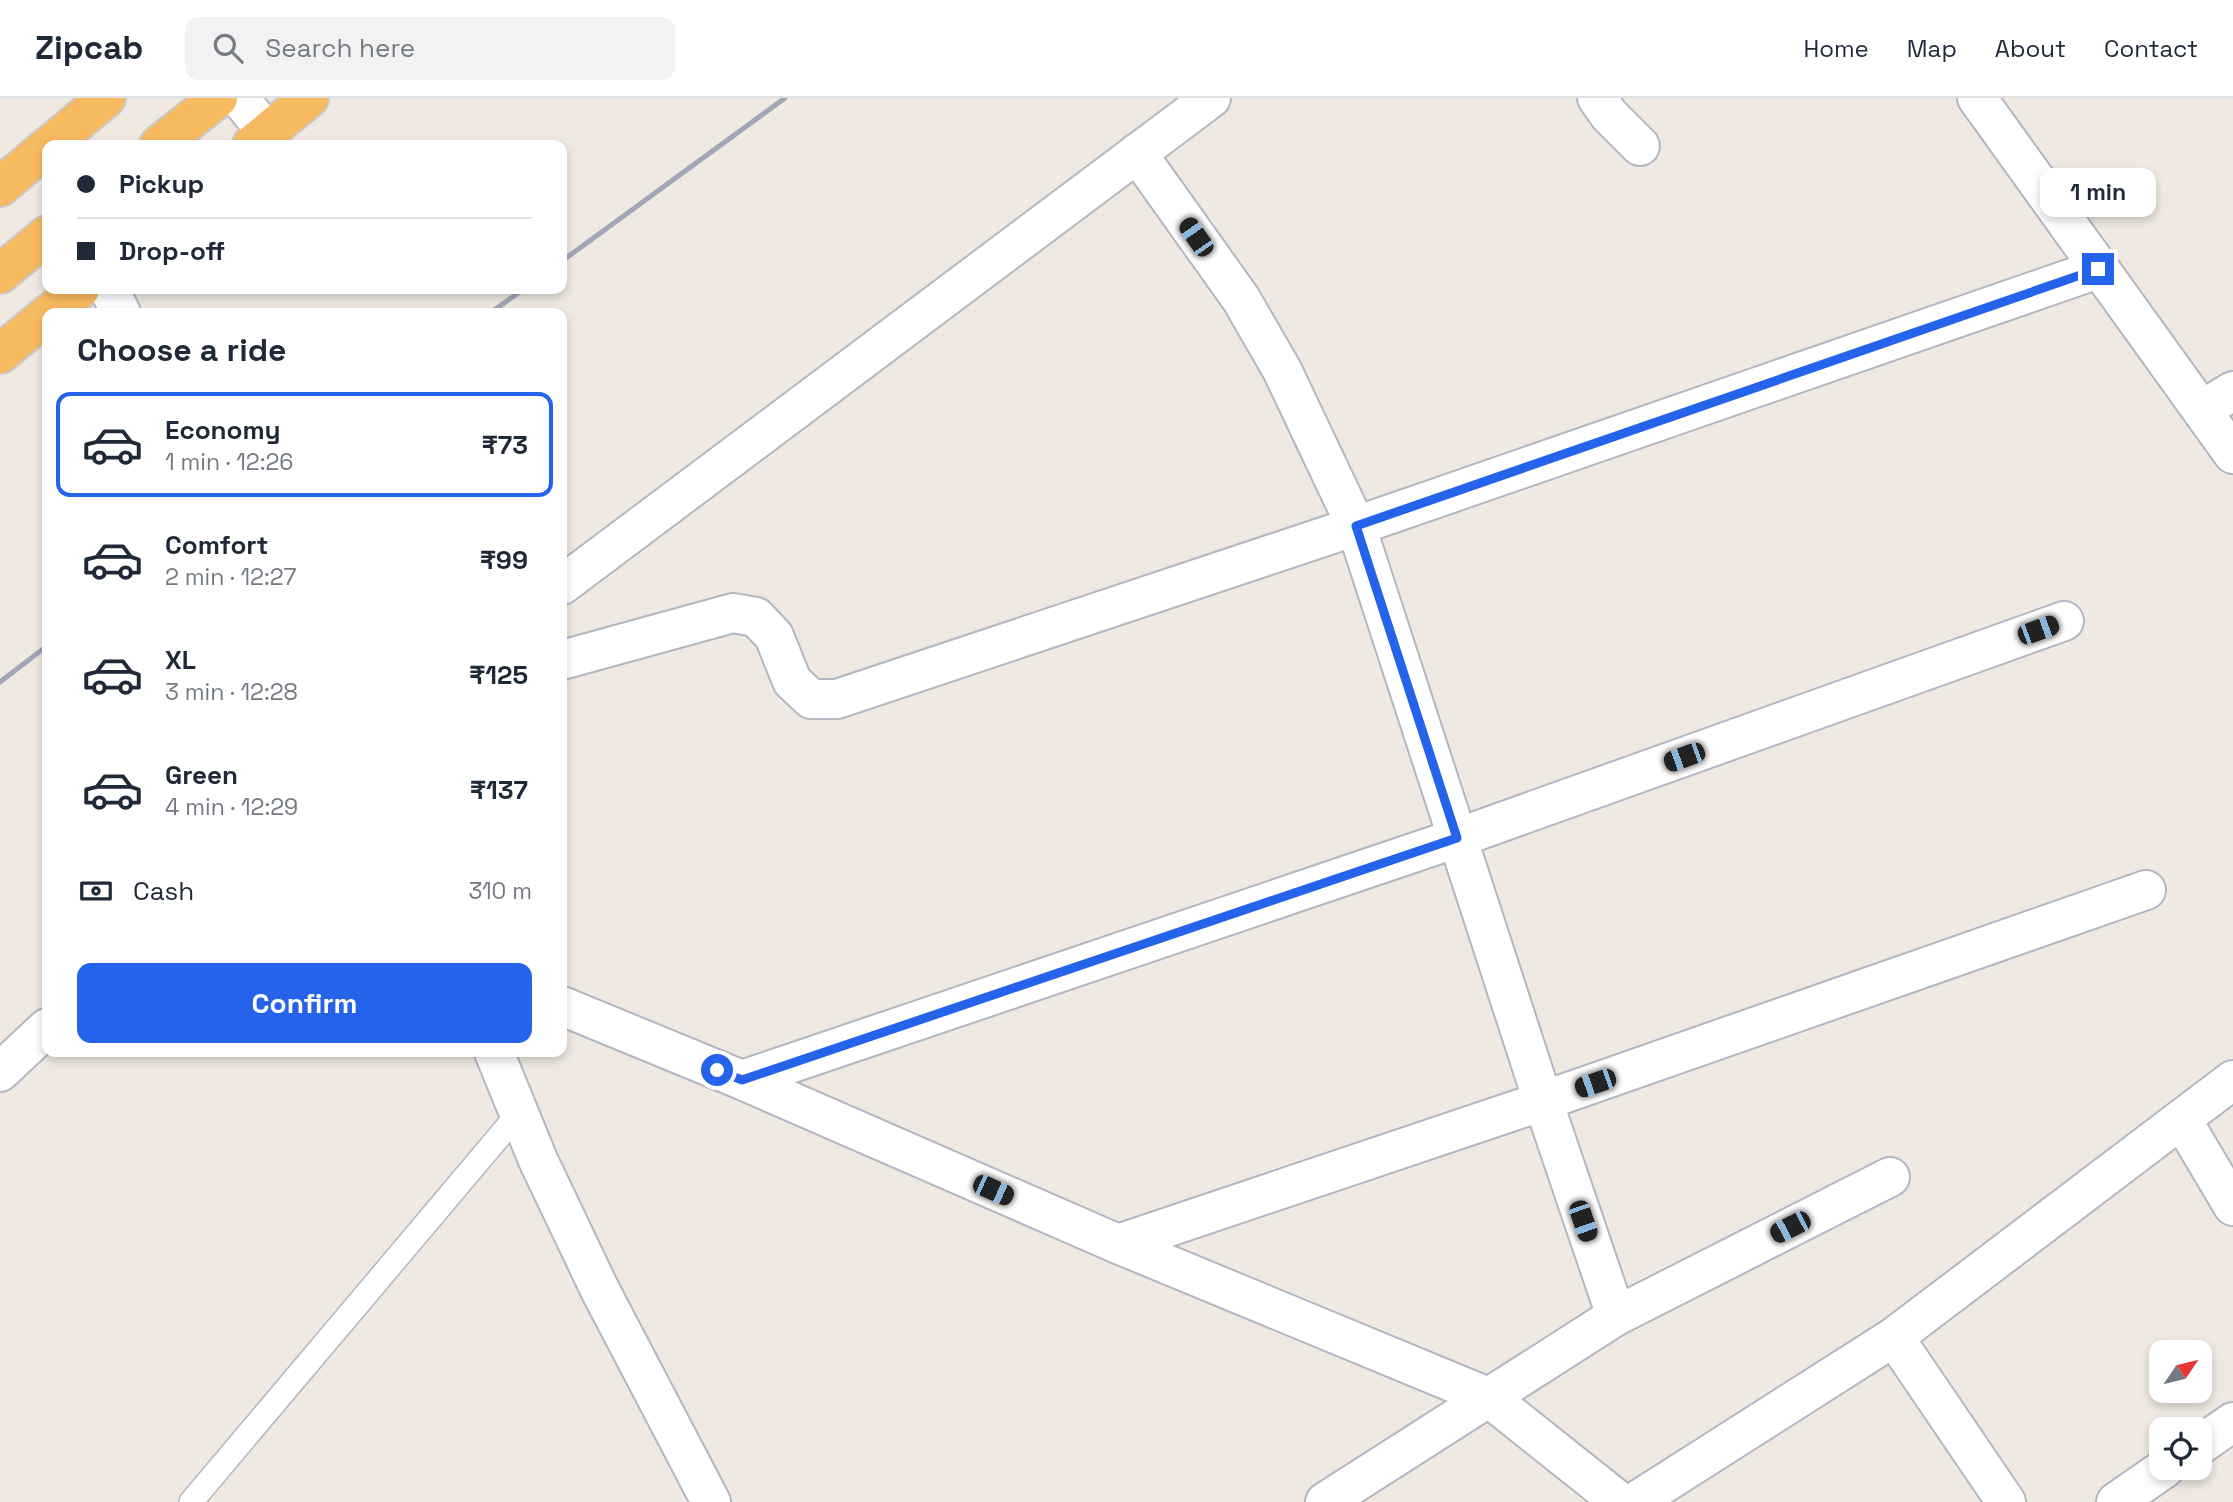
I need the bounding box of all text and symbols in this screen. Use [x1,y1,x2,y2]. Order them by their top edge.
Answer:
search box [185,17,675,80]
text: Zipcab [35,27,143,69]
icon: search [209,29,247,67]
text: Search here [265,31,415,65]
text: Home [1803,33,1869,64]
text: Map [1907,33,1957,64]
text: About [1995,33,2066,64]
text: Contact [2104,33,2198,64]
text: Pickup [119,167,204,201]
callout: 1 min [2040,167,2156,216]
text: 1 min [2070,177,2126,207]
car [1176,214,1217,260]
text: Drop-off [119,234,225,268]
route end [2082,253,2114,285]
text: Choose a ride [77,330,287,370]
icon: car [81,413,144,476]
text: Economy [165,413,281,447]
text: ₹73 [482,428,528,462]
text: 1 min · 12:26 [165,447,293,477]
icon: car [81,528,144,591]
text: Comfort [165,528,268,562]
text: ₹99 [480,543,528,577]
text: 2 min · 12:27 [165,562,296,592]
car [2015,613,2062,647]
icon: car [81,643,144,706]
text: XL [165,643,196,677]
text: ₹125 [469,658,528,692]
text: 3 min · 12:28 [165,677,298,707]
car [1661,740,1708,774]
icon: car [81,758,144,821]
text: Green [165,758,238,792]
text: ₹137 [470,773,528,807]
text: 4 min · 12:29 [165,792,298,822]
icon: cash [77,872,115,910]
text: Cash [133,874,194,908]
text: 310 m [468,876,532,906]
button: Confirm [77,963,532,1043]
route start [701,1054,733,1086]
car [1572,1066,1619,1100]
car [970,1172,1017,1208]
car [1567,1198,1600,1244]
car [1767,1208,1814,1246]
north arrow [2149,1340,2212,1404]
map controls [2149,1340,2212,1480]
button: locate [2149,1417,2212,1480]

